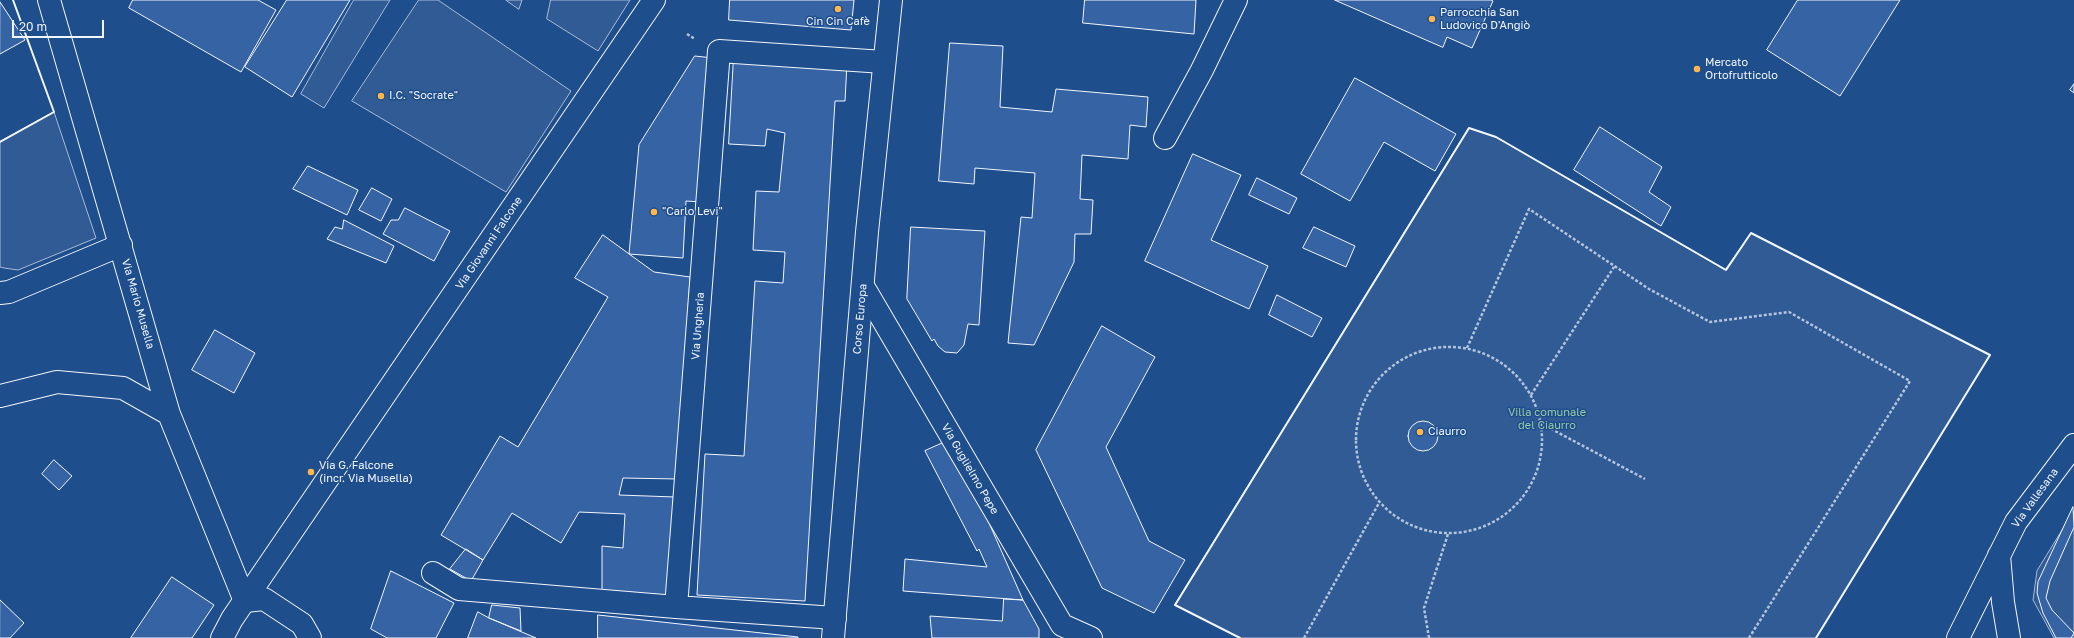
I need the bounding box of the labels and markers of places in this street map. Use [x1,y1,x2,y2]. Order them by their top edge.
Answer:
marker: Cin Cin Cafè [833,4,843,14]
place label: Parrocchia San Ludovico D'Angiò [1440,6,1530,32]
marker: Parrocchia San Ludovico D'Angiò [1427,14,1437,24]
place label: Cin Cin Cafè [806,15,870,29]
place label: Mercato Ortofrutticolo [1705,56,1778,82]
marker: Mercato Ortofrutticolo [1692,64,1702,74]
place label: I.C. "Socrate" [389,89,458,103]
marker: I.C. "Socrate" [376,91,386,101]
place label: "Carlo Levi" [662,205,723,219]
marker: "Carlo Levi" [649,207,659,217]
place label: Ciaurro [1428,425,1466,439]
marker: Ciaurro [1415,427,1425,437]
place label: Via G. Falcone (incr. Via Musella) [319,459,413,485]
marker: Via G. Falcone (incr. Via Musella) [306,467,316,477]

